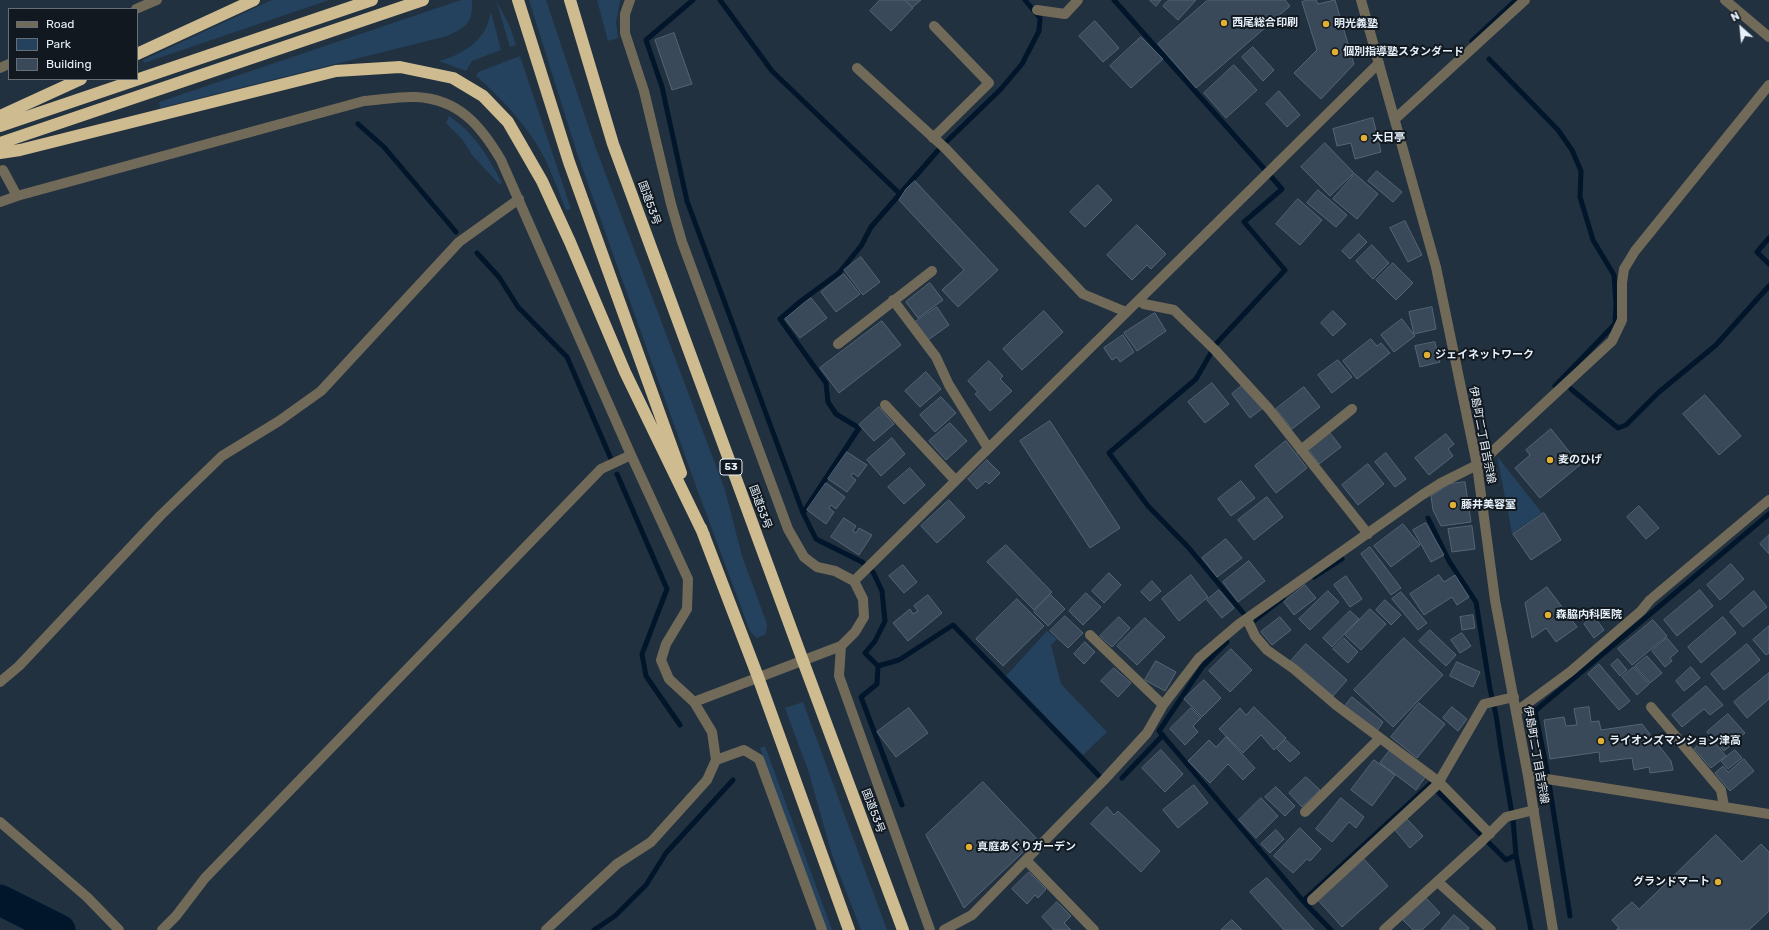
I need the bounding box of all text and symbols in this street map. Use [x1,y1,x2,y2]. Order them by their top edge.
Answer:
legend [8,8,138,80]
north arrow [1721,8,1761,48]
text: N [1729,9,1742,24]
place label: 西尾総合印刷 [1232,16,1298,30]
text: Road [46,17,74,31]
place label: 明光義塾 [1334,17,1378,31]
marker: 西尾総合印刷 [1219,18,1229,28]
marker: 明光義塾 [1321,19,1331,29]
text: Park [46,37,71,51]
place label: 個別指導塾スタンダード [1343,45,1464,59]
marker: 個別指導塾スタンダード [1330,47,1340,57]
text: Building [46,57,92,71]
place label: 大日亭 [1372,131,1405,145]
marker: 大日亭 [1359,133,1369,143]
street label: 国道53号 [635,179,663,227]
place label: ジェイネットワーク [1435,348,1534,362]
marker: ジェイネットワーク [1422,350,1432,360]
street label: 伊島町二丁目吉宗線 [1466,385,1498,485]
place label: 麦のひげ [1558,453,1602,467]
marker: 麦のひげ [1545,455,1555,465]
road number: 53 [720,459,742,475]
street label: 国道53号 [746,483,774,531]
place label: 藤井美容室 [1461,498,1516,512]
marker: 藤井美容室 [1448,500,1458,510]
place label: 森脇内科医院 [1556,608,1622,622]
marker: 森脇内科医院 [1543,610,1553,620]
street label: 伊島町二丁目吉宗線 [1521,705,1551,805]
place label: ライオンズマンション津高 [1609,734,1741,748]
marker: ライオンズマンション津高 [1596,736,1606,746]
street label: 国道53号 [859,787,887,835]
place label: 真庭あぐりガーデン [977,840,1076,854]
marker: 真庭あぐりガーデン [964,842,974,852]
place label: グランドマート [1633,875,1710,889]
marker: グランドマート [1713,877,1723,887]

